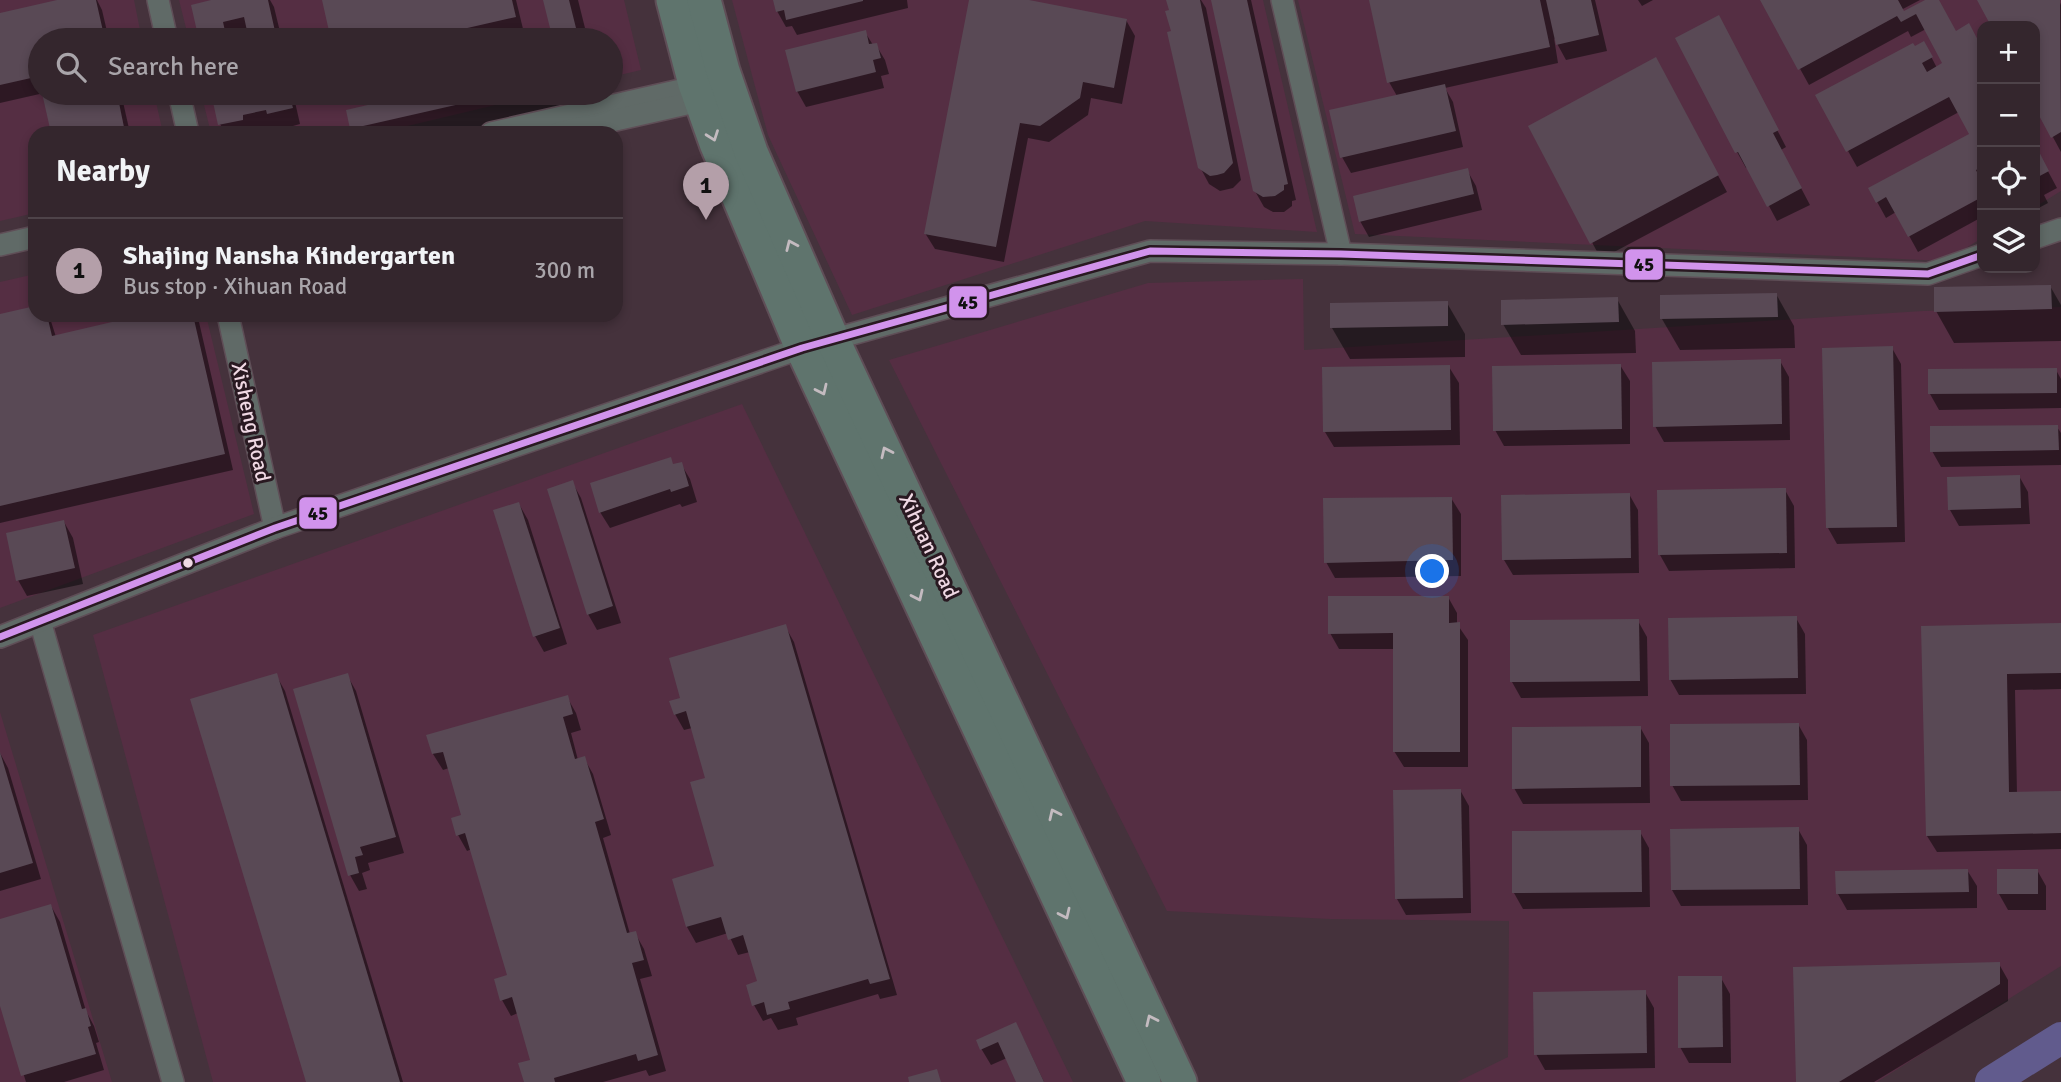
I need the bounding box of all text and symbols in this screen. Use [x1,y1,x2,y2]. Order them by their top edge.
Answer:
map controls [1977,21,2040,273]
button: + [1977,21,2040,84]
search box [28,28,623,105]
icon: search [52,48,90,86]
text: Search here [108,51,239,83]
button: − [1977,84,2040,147]
one-way arrow [705,129,719,141]
button: locate [1977,147,2040,210]
text: Nearby [56,153,150,190]
pin: 1 [683,162,729,220]
button: layers [1977,210,2040,273]
text: Shajing Nansha Kindergarten [123,240,455,272]
one-way arrow [786,240,800,252]
line badge: 45 [1624,248,1664,281]
text: 45 [1634,253,1654,277]
text: 1 [73,256,85,285]
text: 300 m [534,256,595,285]
text: Bus stop · Xihuan Road [123,272,347,301]
line badge: 45 [948,285,988,319]
text: 45 [958,291,978,315]
street label: Xisheng Road [226,360,276,484]
one-way arrow [814,383,828,395]
one-way arrow [880,447,894,460]
street label: Xihuan Road [893,489,965,603]
line badge: 45 [298,496,338,530]
text: 45 [308,502,328,526]
your location [1415,554,1449,588]
unlabelled marker [181,556,195,570]
one-way arrow [910,589,924,601]
one-way arrow [1049,809,1063,821]
one-way arrow [1057,906,1071,919]
one-way arrow [1145,1015,1159,1027]

